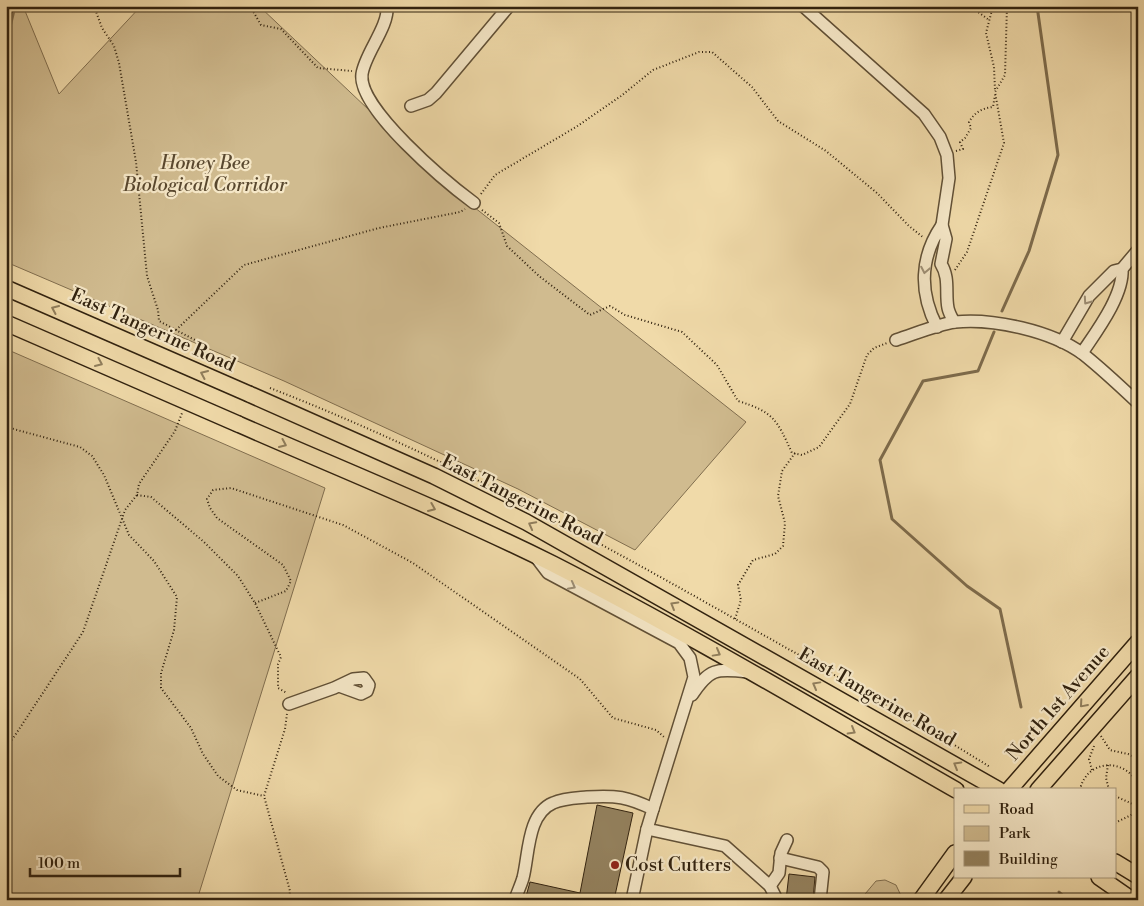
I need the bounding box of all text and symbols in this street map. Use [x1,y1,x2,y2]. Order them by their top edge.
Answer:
park label: Honey Bee Biological Corridor [122,151,288,197]
one-way arrow [921,265,931,274]
street label: East Tangerine Road [67,283,239,377]
one-way arrow [1084,295,1093,305]
one-way arrow [51,305,60,316]
one-way arrow [94,357,103,368]
one-way arrow [200,370,209,381]
one-way arrow [278,437,287,448]
street label: East Tangerine Road [437,449,607,551]
one-way arrow [427,502,436,513]
one-way arrow [529,522,538,532]
one-way arrow [567,580,576,590]
one-way arrow [671,601,680,611]
street label: North 1st Avenue [1001,640,1115,766]
street label: East Tangerine Road [794,642,960,752]
one-way arrow [712,647,721,657]
one-way arrow [812,681,821,691]
one-way arrow [1080,699,1089,708]
one-way arrow [847,724,856,734]
one-way arrow [953,761,962,771]
legend [954,788,1116,878]
text: Road [999,800,1034,819]
text: Park [999,824,1031,843]
scale bar [30,846,180,878]
text: Building [998,850,1058,869]
place label: Cost Cutters [625,853,731,877]
text: 100 m [38,854,80,873]
marker: Cost Cutters [609,859,621,871]

